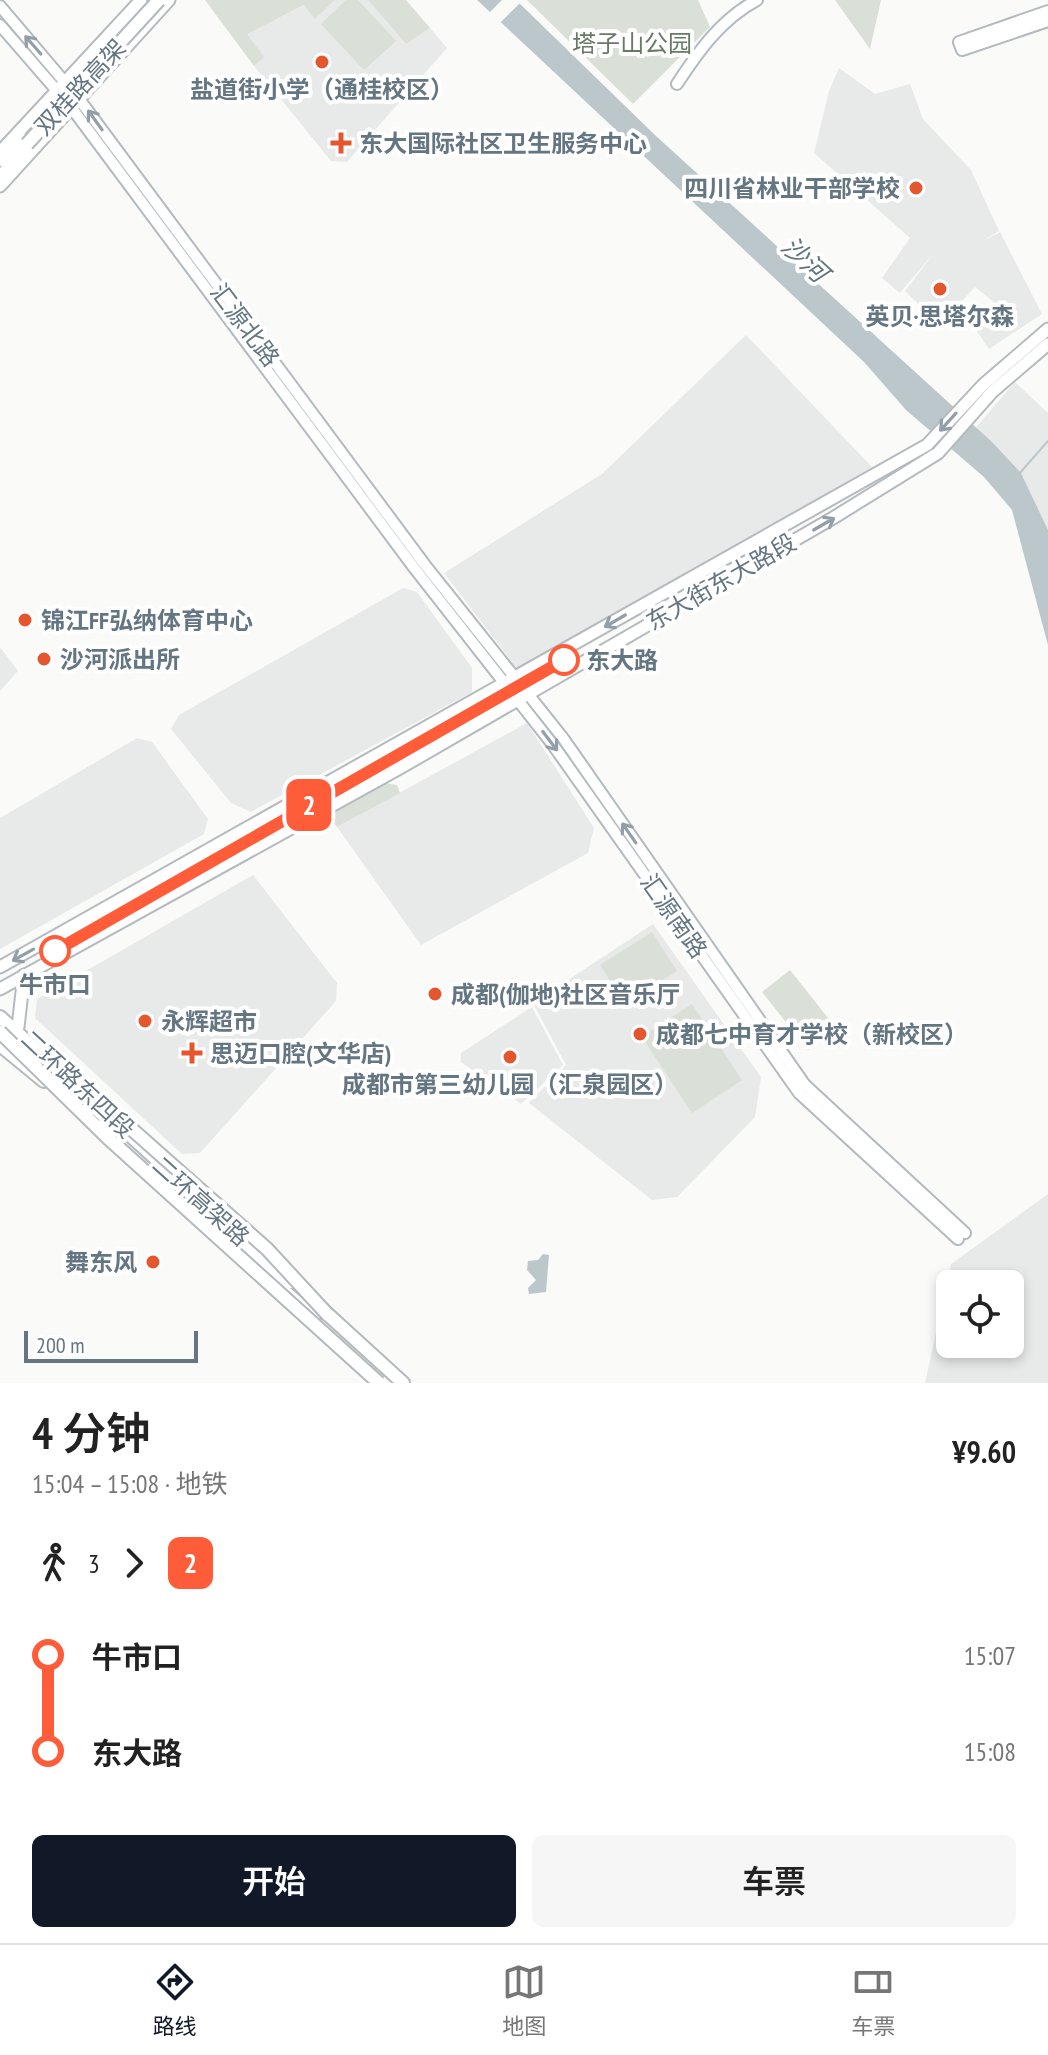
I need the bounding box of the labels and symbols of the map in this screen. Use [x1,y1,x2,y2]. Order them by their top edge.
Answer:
park label: 塔子山公园 [572,28,692,59]
street label: 双桂路高架 [28,33,132,141]
one-way arrow [24,35,42,55]
marker: 盐道街小学（通桂校区） [313,53,331,71]
place label: 盐道街小学（通桂校区） [190,74,454,105]
one-way arrow [86,110,103,131]
place label: 东大国际社区卫生服务中心 [359,128,647,159]
marker: 东大国际社区卫生服务中心 [330,132,352,154]
place label: 四川省林业干部学校 [684,173,900,204]
marker: 四川省林业干部学校 [907,179,925,197]
water label: 沙河 [775,229,839,292]
street label: 汇源北路 [204,277,286,373]
marker: 英贝·思塔尔森 [931,280,949,298]
place label: 英贝·思塔尔森 [865,301,1015,332]
one-way arrow [940,411,958,431]
one-way arrow [811,516,835,531]
street label: 东大街东大路段 [641,527,801,637]
place label: 锦江FF弘纳体育中心 [41,605,253,636]
marker: 锦江FF弘纳体育中心 [16,611,34,629]
one-way arrow [604,613,627,629]
place label: 沙河派出所 [60,644,180,675]
marker: 东大路 [549,645,579,675]
place label: 东大路 [586,645,658,676]
marker: 沙河派出所 [35,650,53,668]
one-way arrow [542,730,559,751]
line badge: 2 [283,779,335,831]
one-way arrow [621,822,637,844]
street label: 汇源南路 [634,868,714,964]
marker: 牛市口 [40,936,70,966]
one-way arrow [11,948,35,963]
place label: 牛市口 [19,969,91,1000]
place label: 成都(伽地)社区音乐厅 [451,979,680,1010]
marker: 成都(伽地)社区音乐厅 [426,985,444,1003]
place label: 永辉超市 [161,1006,257,1037]
marker: 永辉超市 [136,1012,154,1030]
place label: 成都七中育才学校（新校区） [656,1019,968,1050]
street label: 二环路东四段 [15,1024,141,1144]
marker: 成都七中育才学校（新校区） [631,1025,649,1043]
place label: 思迈口腔(文华店) [210,1038,391,1069]
marker: 思迈口腔(文华店) [181,1042,203,1064]
marker: 成都市第三幼儿园（汇泉园区） [501,1048,519,1066]
place label: 成都市第三幼儿园（汇泉园区） [342,1069,678,1100]
street label: 二环高架路 [146,1149,256,1253]
place label: 舞东风 [65,1247,137,1278]
marker: 舞东风 [144,1253,162,1271]
scale bar [24,1327,198,1363]

